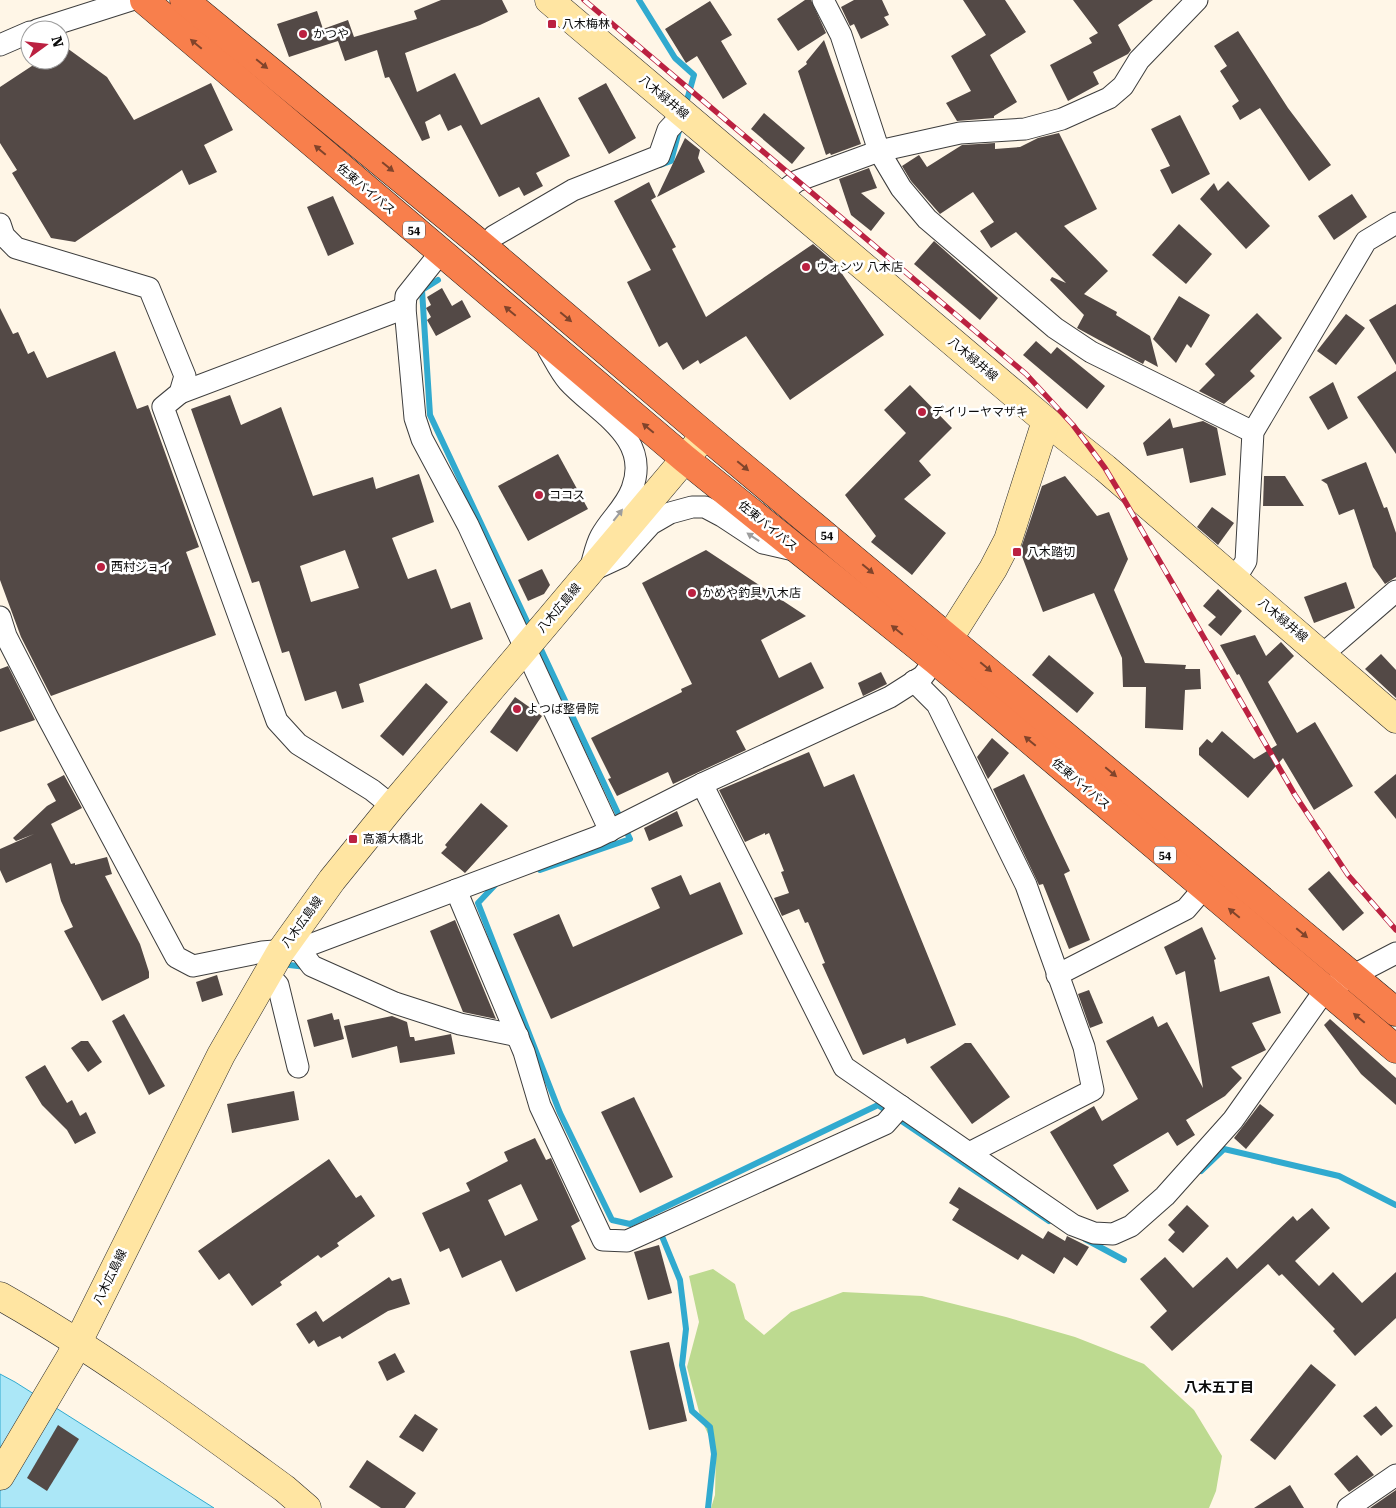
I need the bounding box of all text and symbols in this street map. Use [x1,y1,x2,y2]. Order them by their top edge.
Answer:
place label: 八木梅林 [562,17,610,31]
marker: 八木梅林 [546,18,558,30]
north arrow [20,20,70,70]
place label: かつや [313,27,349,41]
marker: かつや [297,28,309,40]
text: N [48,34,67,49]
one-way arrow [190,39,203,50]
one-way arrow [256,59,269,70]
street label: 八木緑井線 [637,72,691,122]
one-way arrow [314,144,327,155]
street label: 佐東バイパス [334,161,398,217]
one-way arrow [381,162,394,173]
road number: 54 [403,222,425,238]
place label: ウォンツ 八木店 [816,260,903,274]
marker: ウォンツ 八木店 [800,261,812,273]
one-way arrow [504,306,517,317]
one-way arrow [559,311,572,322]
street label: 八木緑井線 [946,334,1000,384]
place label: デイリーヤマザキ [932,405,1028,419]
marker: デイリーヤマザキ [916,406,928,418]
one-way arrow [641,422,654,433]
one-way arrow [737,460,749,471]
place label: ココス [549,488,585,502]
marker: ココス [533,489,545,501]
street label: 佐東バイパス [736,498,800,554]
one-way arrow [612,509,623,522]
road number: 54 [816,526,838,544]
one-way arrow [746,532,759,541]
place label: 八木踏切 [1027,545,1075,559]
marker: 八木踏切 [1011,546,1023,558]
place label: 西村ジョイ [111,560,171,574]
marker: 西村ジョイ [95,561,107,573]
one-way arrow [861,564,874,575]
street label: 八木広島線 [534,581,584,635]
place label: かめや釣具 八木店 [702,586,801,600]
marker: かめや釣具 八木店 [686,587,698,599]
street label: 八木緑井線 [1256,595,1310,645]
one-way arrow [891,624,904,635]
one-way arrow [979,662,992,673]
place label: よつば整骨院 [527,702,599,716]
marker: よつば整骨院 [511,703,523,715]
one-way arrow [1024,735,1037,746]
street label: 佐東バイパス [1049,756,1113,812]
one-way arrow [1104,766,1117,777]
place label: 高瀬大橋北 [363,832,423,846]
marker: 高瀬大橋北 [347,833,359,845]
road number: 54 [1154,846,1176,864]
street label: 八木広島線 [279,894,325,950]
one-way arrow [1228,908,1241,919]
one-way arrow [1295,927,1308,938]
one-way arrow [1353,1012,1365,1024]
street label: 八木広島線 [91,1247,129,1307]
district label: 八木五丁目 [1184,1379,1254,1395]

